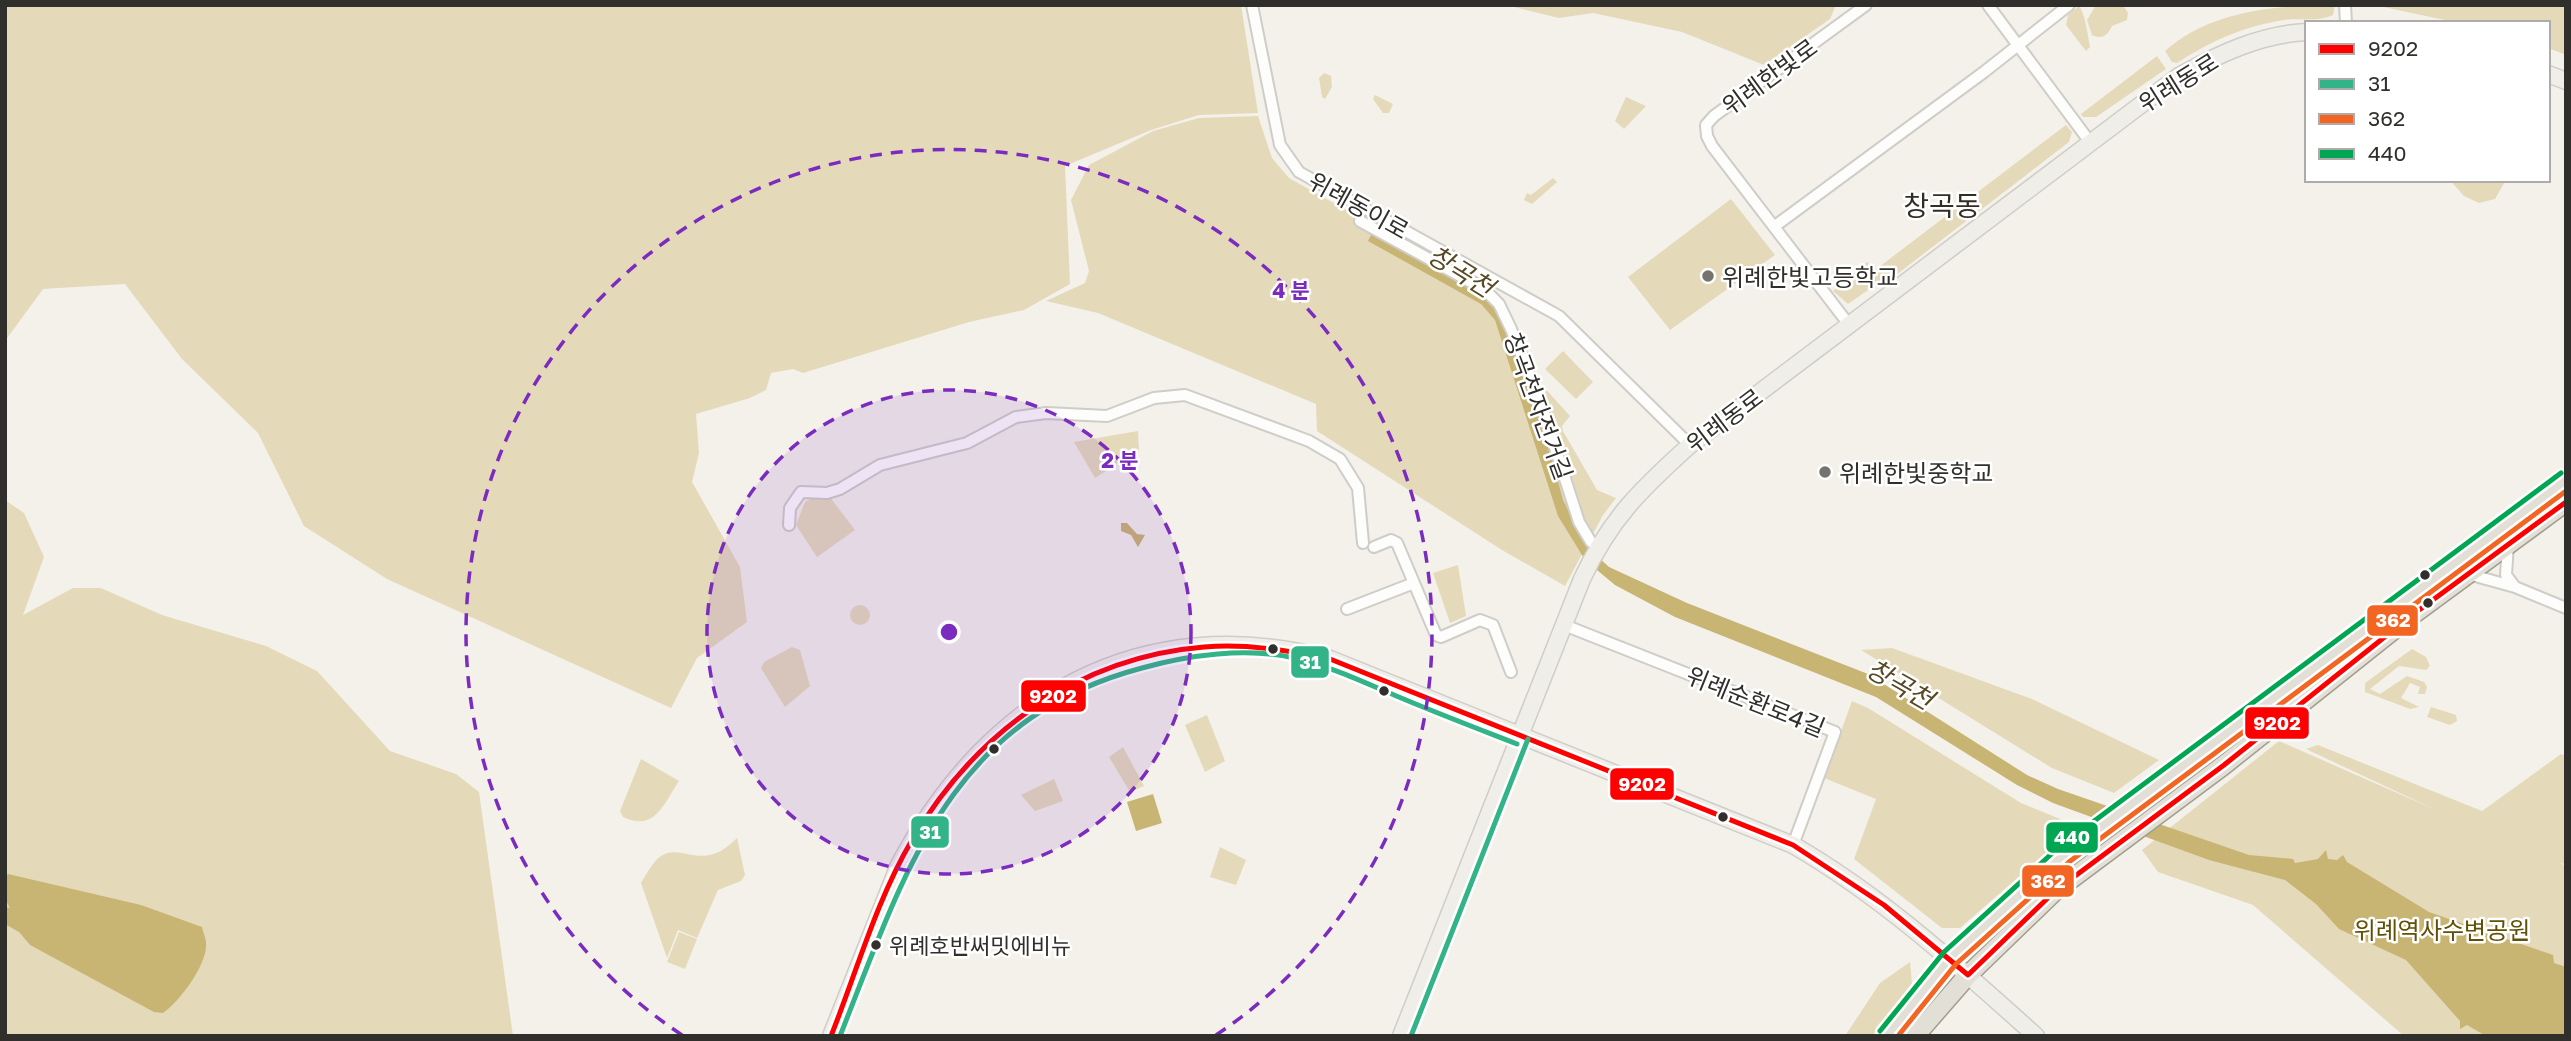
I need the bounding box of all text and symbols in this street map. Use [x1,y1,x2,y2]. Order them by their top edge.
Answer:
legend [2305,21,2550,182]
street label: 위례한빛로 [1716,32,1822,120]
text: 9202 [2368,35,2418,61]
street label: 위례동로 [2133,46,2223,118]
text: 31 [2368,70,2390,96]
text: 362 [2368,105,2405,131]
text: 440 [2368,140,2407,166]
street label: 위례동이로 [1304,166,1414,244]
district label: 창곡동 [1903,189,1981,222]
water label: 창곡천 [1422,239,1502,305]
place label: 위례한빛고등학교 [1722,262,1899,291]
marker: 위례한빛고등학교 [1700,268,1716,284]
text: 4 분 [1272,277,1310,303]
street label: 창곡천자전거길 [1499,328,1579,484]
street label: 위례동로 [1680,382,1768,458]
text: 2 분 [1101,447,1139,473]
place label: 위례한빛중학교 [1839,458,1994,487]
marker: 위례한빛중학교 [1817,464,1833,480]
unlabelled marker [2418,568,2432,582]
unlabelled marker [2421,596,2435,610]
line badge: 362 [2366,604,2419,637]
text: 362 [2375,608,2411,631]
centre of rings [937,620,961,644]
unlabelled marker [1266,642,1280,656]
line badge: 31 [1290,645,1330,679]
text: 31 [1299,650,1321,673]
water label: 창곡천 [1861,653,1941,717]
street label: 위례순환로4길 [1682,660,1830,742]
line badge: 9202 [1020,679,1087,713]
text: 9202 [1029,684,1077,707]
unlabelled marker [1377,684,1391,698]
line badge: 9202 [2244,706,2310,740]
text: 9202 [2253,711,2301,734]
unlabelled marker [987,742,1001,756]
line badge: 9202 [1609,767,1675,801]
text: 9202 [1618,772,1666,795]
unlabelled marker [1716,810,1730,824]
line badge: 31 [910,815,950,849]
text: 31 [919,820,941,843]
line badge: 440 [2045,821,2099,854]
text: 440 [2054,825,2090,848]
line badge: 362 [2021,864,2075,898]
text: 362 [2030,869,2066,892]
park label: 위례역사수변공원 [2354,915,2530,944]
place label: 위례호반써밋에비뉴 [889,932,1071,959]
marker: 위례호반써밋에비뉴 [869,938,883,952]

